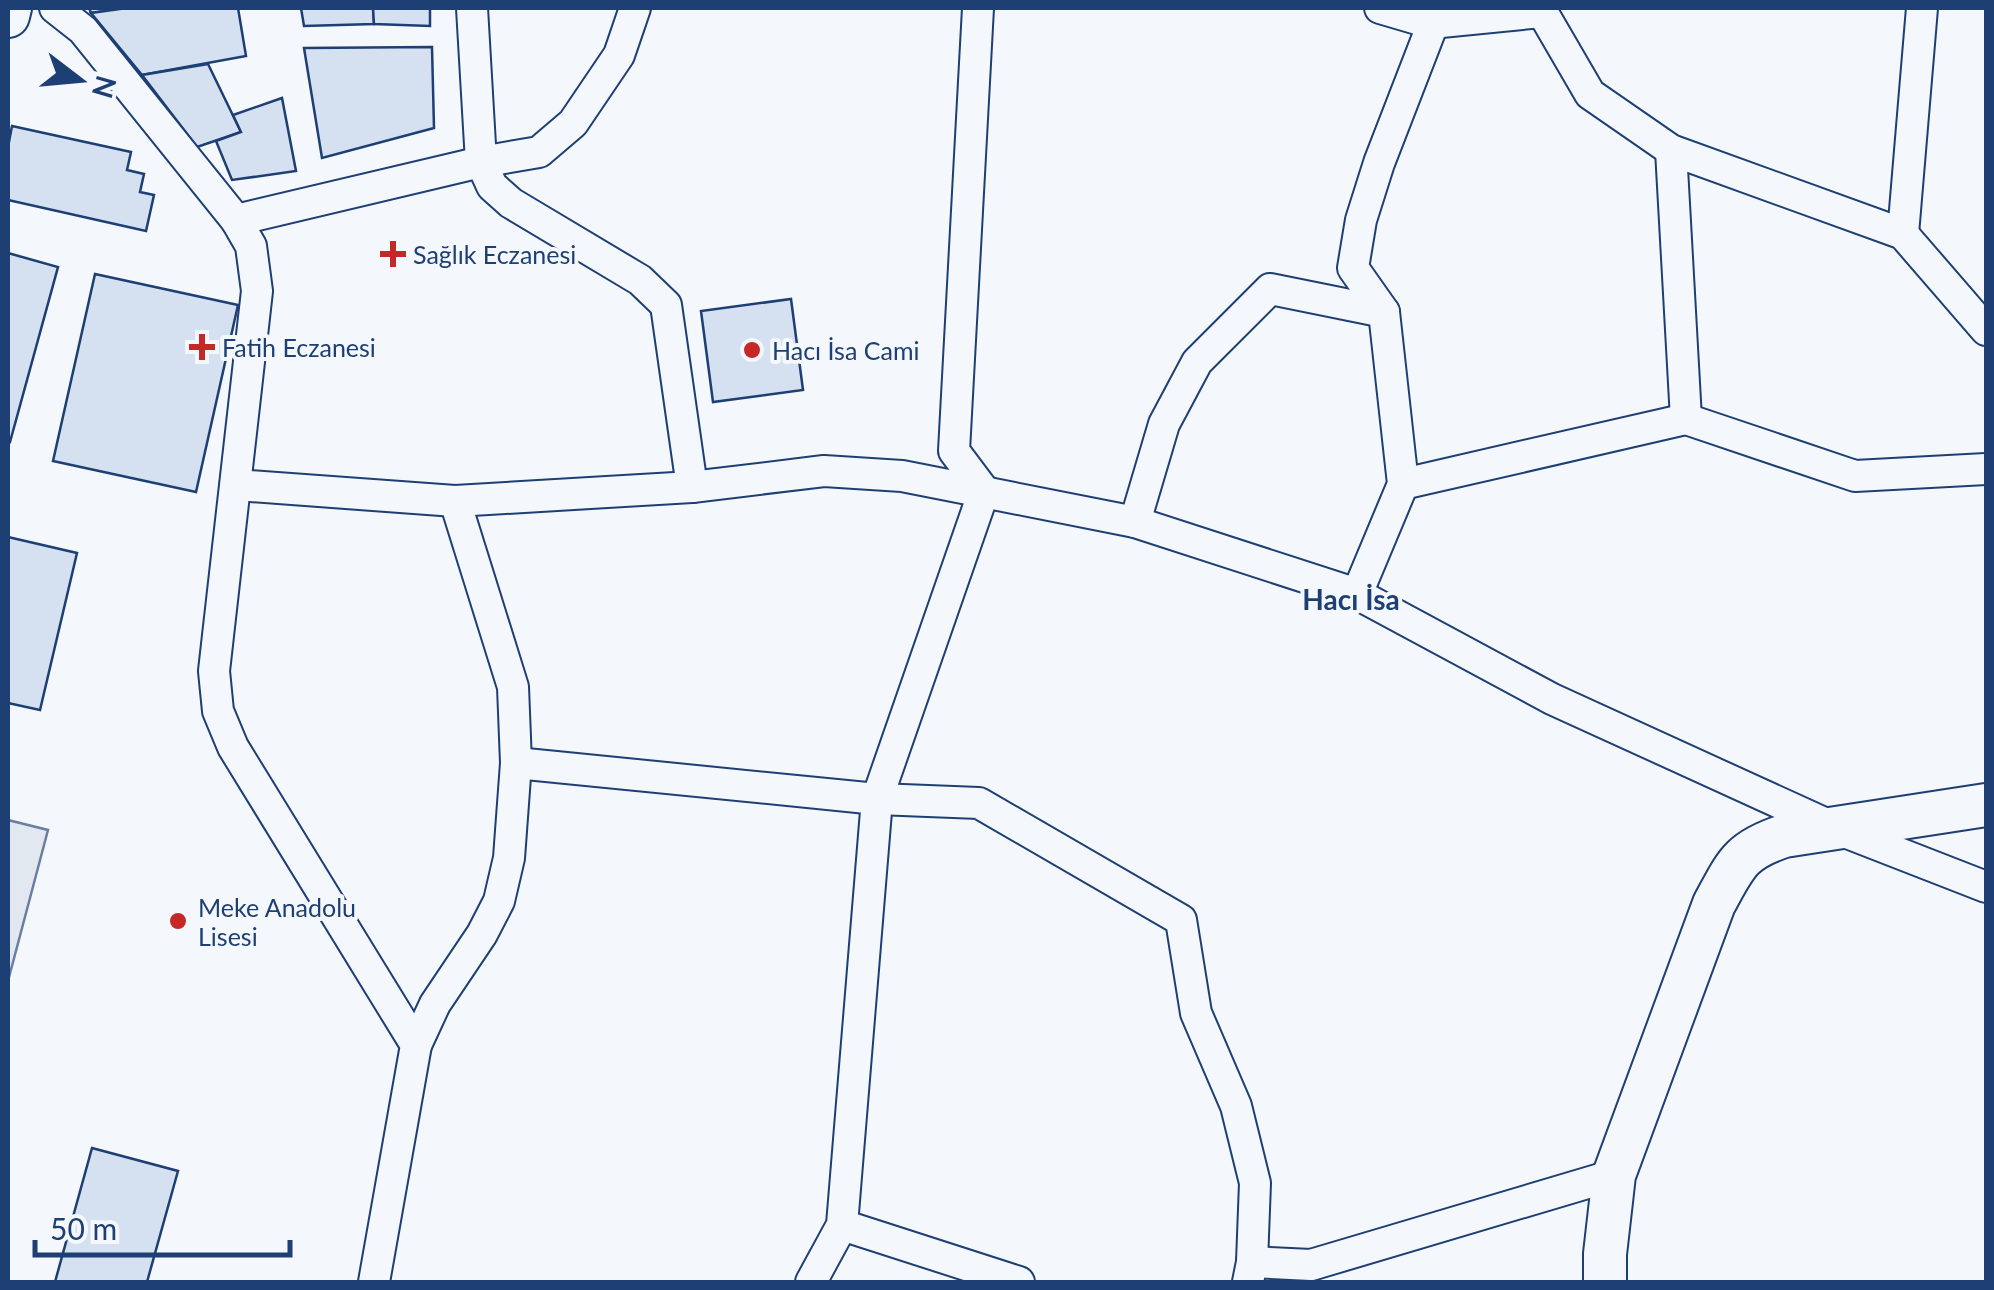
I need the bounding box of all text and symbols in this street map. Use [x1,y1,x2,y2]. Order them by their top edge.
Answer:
north arrow [30,30,130,130]
text: N [86,72,124,102]
place label: Sağlık Eczanesi [413,239,576,269]
marker: Sağlık Eczanesi [382,243,404,265]
place label: Fatih Eczanesi [222,332,376,362]
place label: Hacı İsa Cami [772,335,919,365]
marker: Fatih Eczanesi [191,336,213,358]
marker: Hacı İsa Cami [741,339,763,361]
district label: Hacı İsa [1302,582,1400,616]
place label: Meke Anadolu Lisesi [198,892,356,951]
marker: Meke Anadolu Lisesi [167,910,189,932]
scale bar [35,1195,290,1257]
text: 50 m [50,1210,117,1246]

